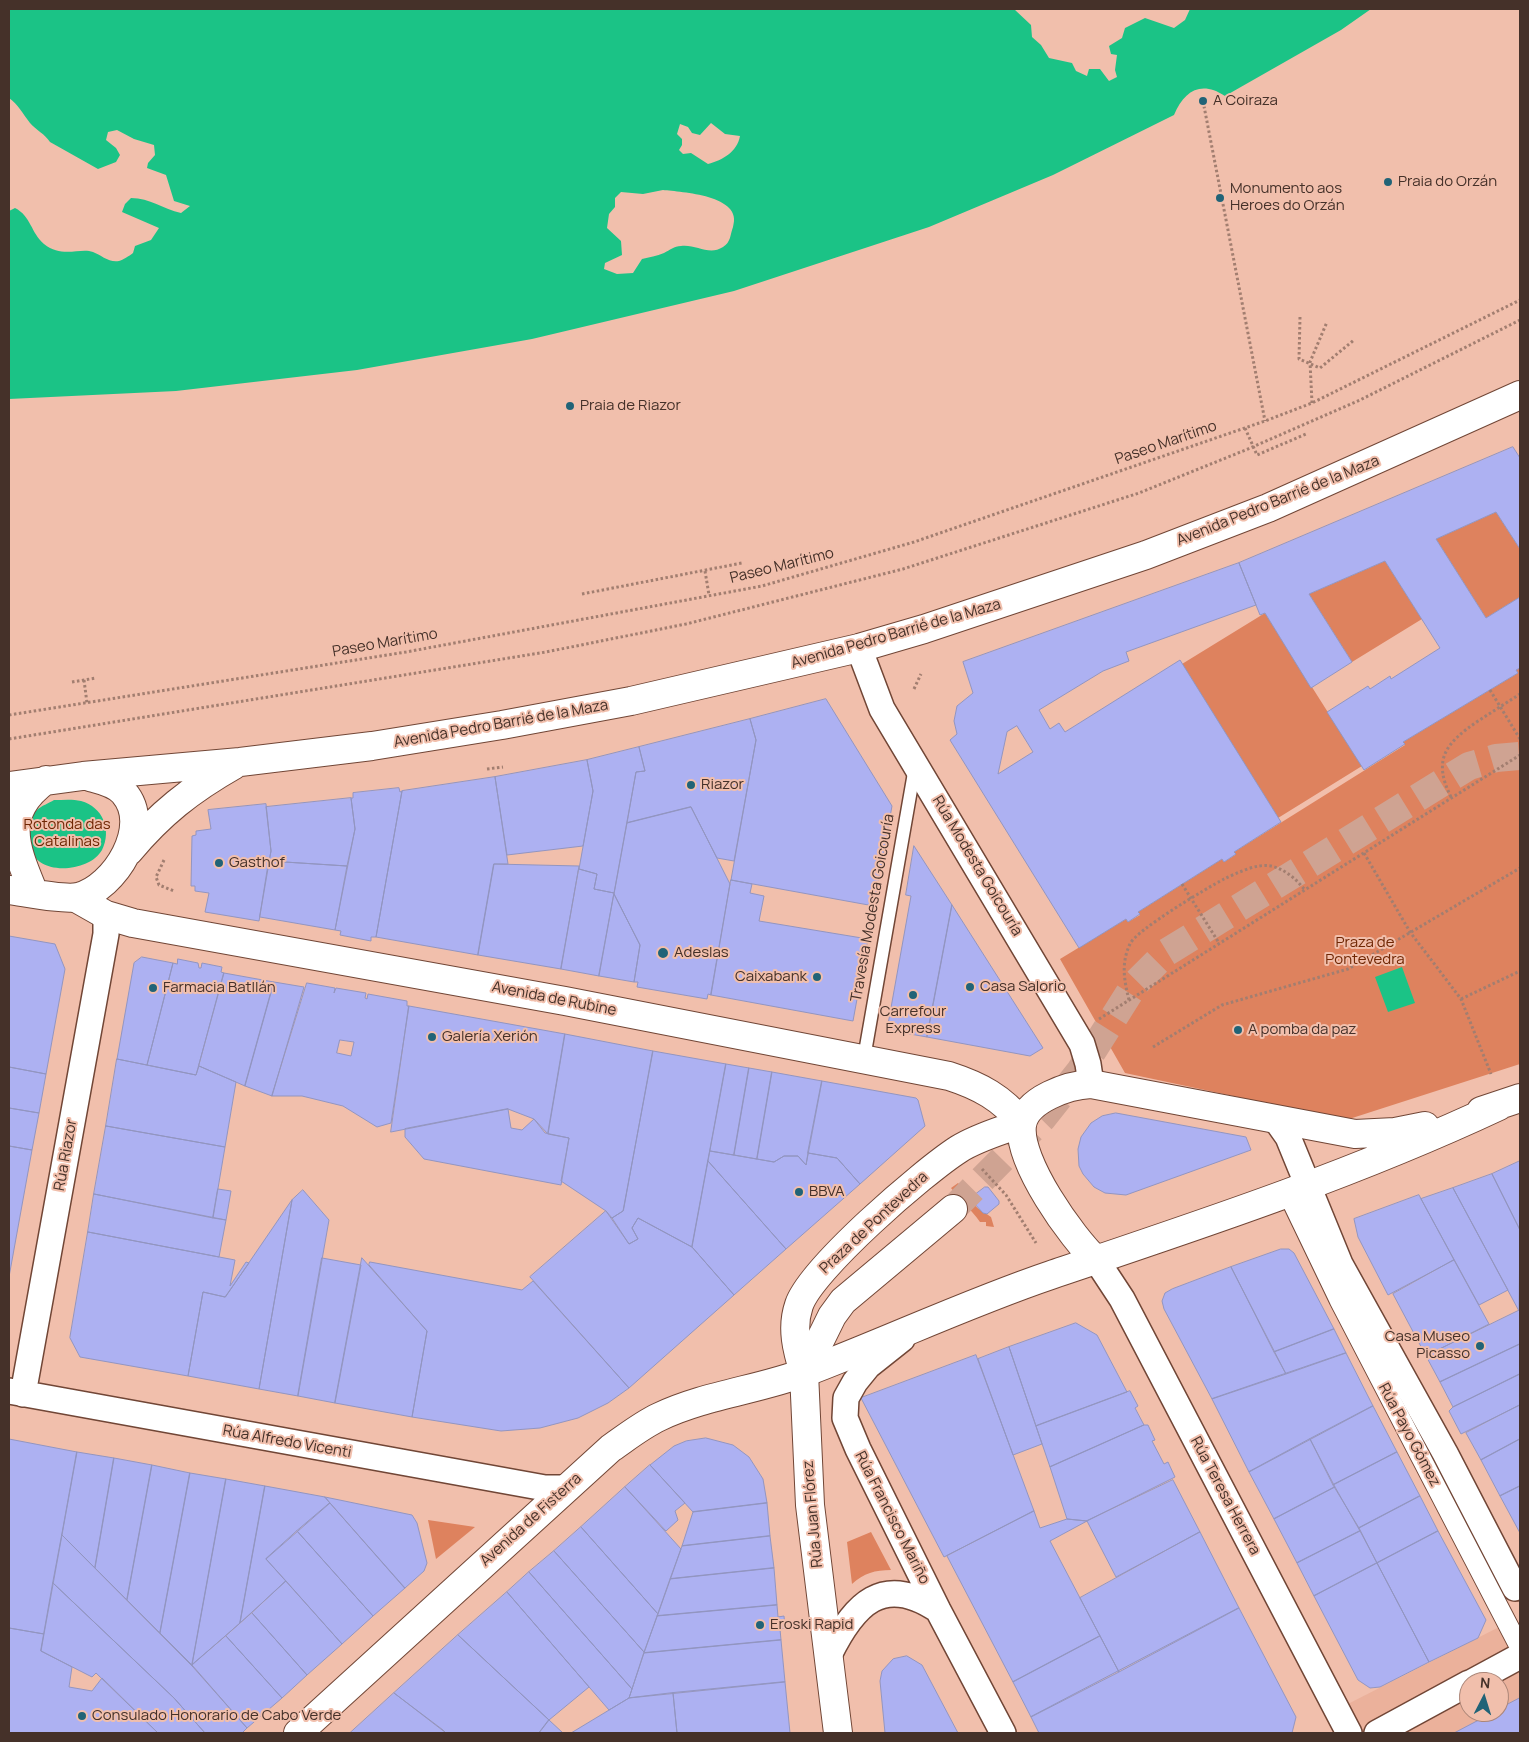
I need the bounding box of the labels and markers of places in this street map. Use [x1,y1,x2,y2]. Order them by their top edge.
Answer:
place label: A Coiraza [1213,92,1278,110]
marker: A Coiraza [1197,95,1209,107]
place label: Praia do Orzán [1398,173,1497,191]
marker: Praia do Orzán [1382,176,1394,188]
place label: Monumento aos Heroes do Orzán [1230,180,1345,215]
marker: Monumento aos Heroes do Orzán [1214,192,1226,204]
place label: Praia de Riazor [580,397,681,415]
marker: Praia de Riazor [564,400,576,412]
place label: Riazor [701,776,744,794]
marker: Riazor [685,779,697,791]
place label: Gasthof [229,854,285,872]
marker: Gasthof [213,857,225,869]
place label: Adeslas [674,944,729,962]
marker: Adeslas [656,946,670,960]
place label: Caixabank [735,968,807,986]
marker: Caixabank [811,971,823,983]
place label: Casa Salorio [980,978,1066,996]
place label: Farmacia Batllán [163,979,276,997]
marker: Casa Salorio [964,981,976,993]
marker: Farmacia Batllán [147,982,159,994]
marker: Carrefour Express [907,989,919,1001]
place label: Carrefour Express [880,1003,946,1038]
place label: A pomba da paz [1248,1021,1357,1039]
marker: A pomba da paz [1232,1024,1244,1036]
place label: Galería Xerión [442,1028,538,1046]
marker: Galería Xerión [426,1031,438,1043]
place label: BBVA [809,1183,844,1201]
marker: BBVA [793,1186,805,1198]
place label: Casa Museo Picasso [1385,1328,1470,1363]
marker: Casa Museo Picasso [1474,1340,1486,1352]
place label: Eroski Rapid [770,1616,853,1634]
marker: Eroski Rapid [754,1619,766,1631]
place label: Consulado Honorario de Cabo Verde [92,1707,341,1725]
marker: Consulado Honorario de Cabo Verde [76,1710,88,1722]

